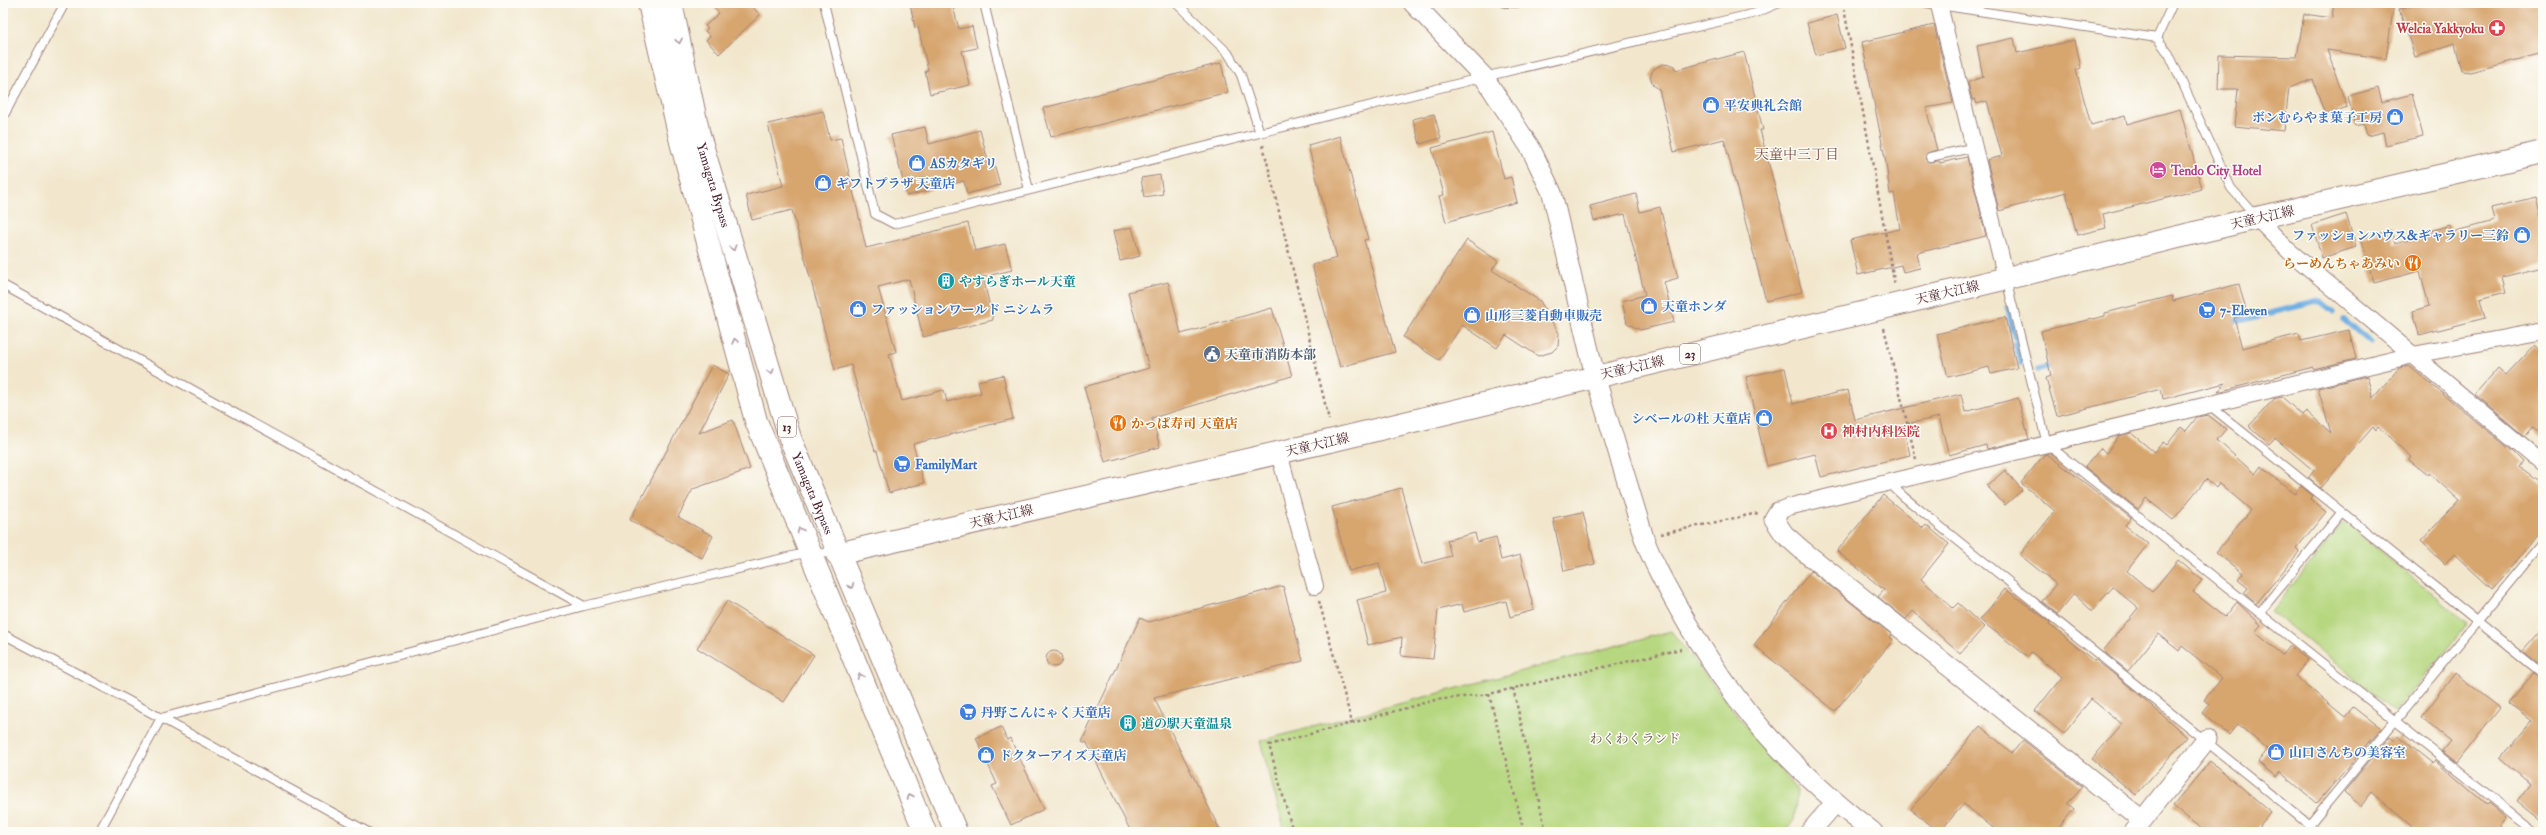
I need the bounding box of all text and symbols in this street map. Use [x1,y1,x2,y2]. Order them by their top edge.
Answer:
pharmacy icon: Welcia Yakkyoku [2487,18,2507,38]
place label: Welcia Yakkyoku [2395,21,2484,38]
one-way arrow [675,38,683,44]
shop icon: 平安典礼会館 [1701,95,1721,115]
place label: 平安典礼会館 [1724,98,1802,114]
shop icon: ボンむらやま菓子工房 [2385,107,2405,127]
place label: ボンむらやま菓子工房 [2252,110,2382,126]
street label: Yamagata Bypass [693,141,733,230]
district label: 天童中三丁目 [1755,146,1839,163]
shop icon: ASカタギリ [907,153,927,173]
place label: ASカタギリ [929,156,998,172]
hotel icon: Tendo City Hotel [2148,160,2168,180]
place label: Tendo City Hotel [2170,163,2262,180]
shop icon: ギフトプラザ 天童店 [813,173,833,193]
place label: ギフトプラザ 天童店 [836,176,955,192]
street label: 天童大江線 [2229,203,2296,233]
shop icon: ファッションハウス&ギャラリー三鈴 [2512,225,2532,245]
place label: ファッションハウス&ギャラリー三鈴 [2292,228,2509,244]
one-way arrow [728,244,737,251]
restaurant icon: らーめんちゃあみい [2403,253,2423,273]
place label: らーめんちゃあみい [2283,256,2400,272]
building icon: やすらぎホール天童 [936,271,956,291]
place label: やすらぎホール天童 [959,274,1076,290]
street label: 天童大江線 [1914,278,1981,308]
shop icon: 天童ホンダ [1639,296,1659,316]
shop icon: ファッションワールド ニシムラ [848,299,868,319]
place label: 天童ホンダ [1662,299,1726,315]
supermarket icon: 7-Eleven [2197,300,2217,320]
place label: ファッションワールド ニシムラ [871,302,1054,318]
place label: 7-Eleven [2220,303,2267,319]
shop icon: 山形三菱自動車販売 [1462,305,1482,325]
place label: 山形三菱自動車販売 [1485,308,1602,324]
one-way arrow [731,338,740,345]
public building icon: 天童市消防本部 [1202,344,1222,364]
road number: 23 [1680,344,1700,364]
place label: 天童市消防本部 [1225,347,1316,363]
street label: 天童大江線 [1599,353,1666,383]
one-way arrow [766,369,775,376]
shop icon: シベールの杜 天童店 [1754,408,1774,428]
place label: シベールの杜 天童店 [1632,411,1751,427]
restaurant icon: かっぱ寿司 天童店 [1108,413,1128,433]
place label: かっぱ寿司 天童店 [1131,416,1238,432]
road number: 13 [778,417,796,437]
hospital icon: 神村内科医院 [1819,421,1839,441]
place label: 神村内科医院 [1842,424,1920,440]
street label: 天童大江線 [1284,430,1351,460]
street label: Yamagata Bypass [788,450,837,537]
supermarket icon: FamilyMart [892,454,912,474]
place label: FamilyMart [915,457,978,474]
street label: 天童大江線 [968,502,1035,532]
one-way arrow [796,526,804,533]
one-way arrow [846,581,854,589]
one-way arrow [857,672,865,680]
supermarket icon: 丹野こんにゃく天童店 [958,702,978,722]
place label: 丹野こんにゃく天童店 [981,705,1111,721]
building icon: 道の駅天童温泉 [1118,713,1138,733]
place label: 道の駅天童温泉 [1141,716,1232,732]
park label: わくわくランド [1589,731,1681,747]
shop icon: 山口さんちの美容室 [2266,742,2286,762]
shop icon: ドクターアイズ天童店 [976,745,996,765]
place label: 山口さんちの美容室 [2289,745,2406,761]
place label: ドクターアイズ天童店 [999,748,1127,764]
one-way arrow [906,793,914,800]

